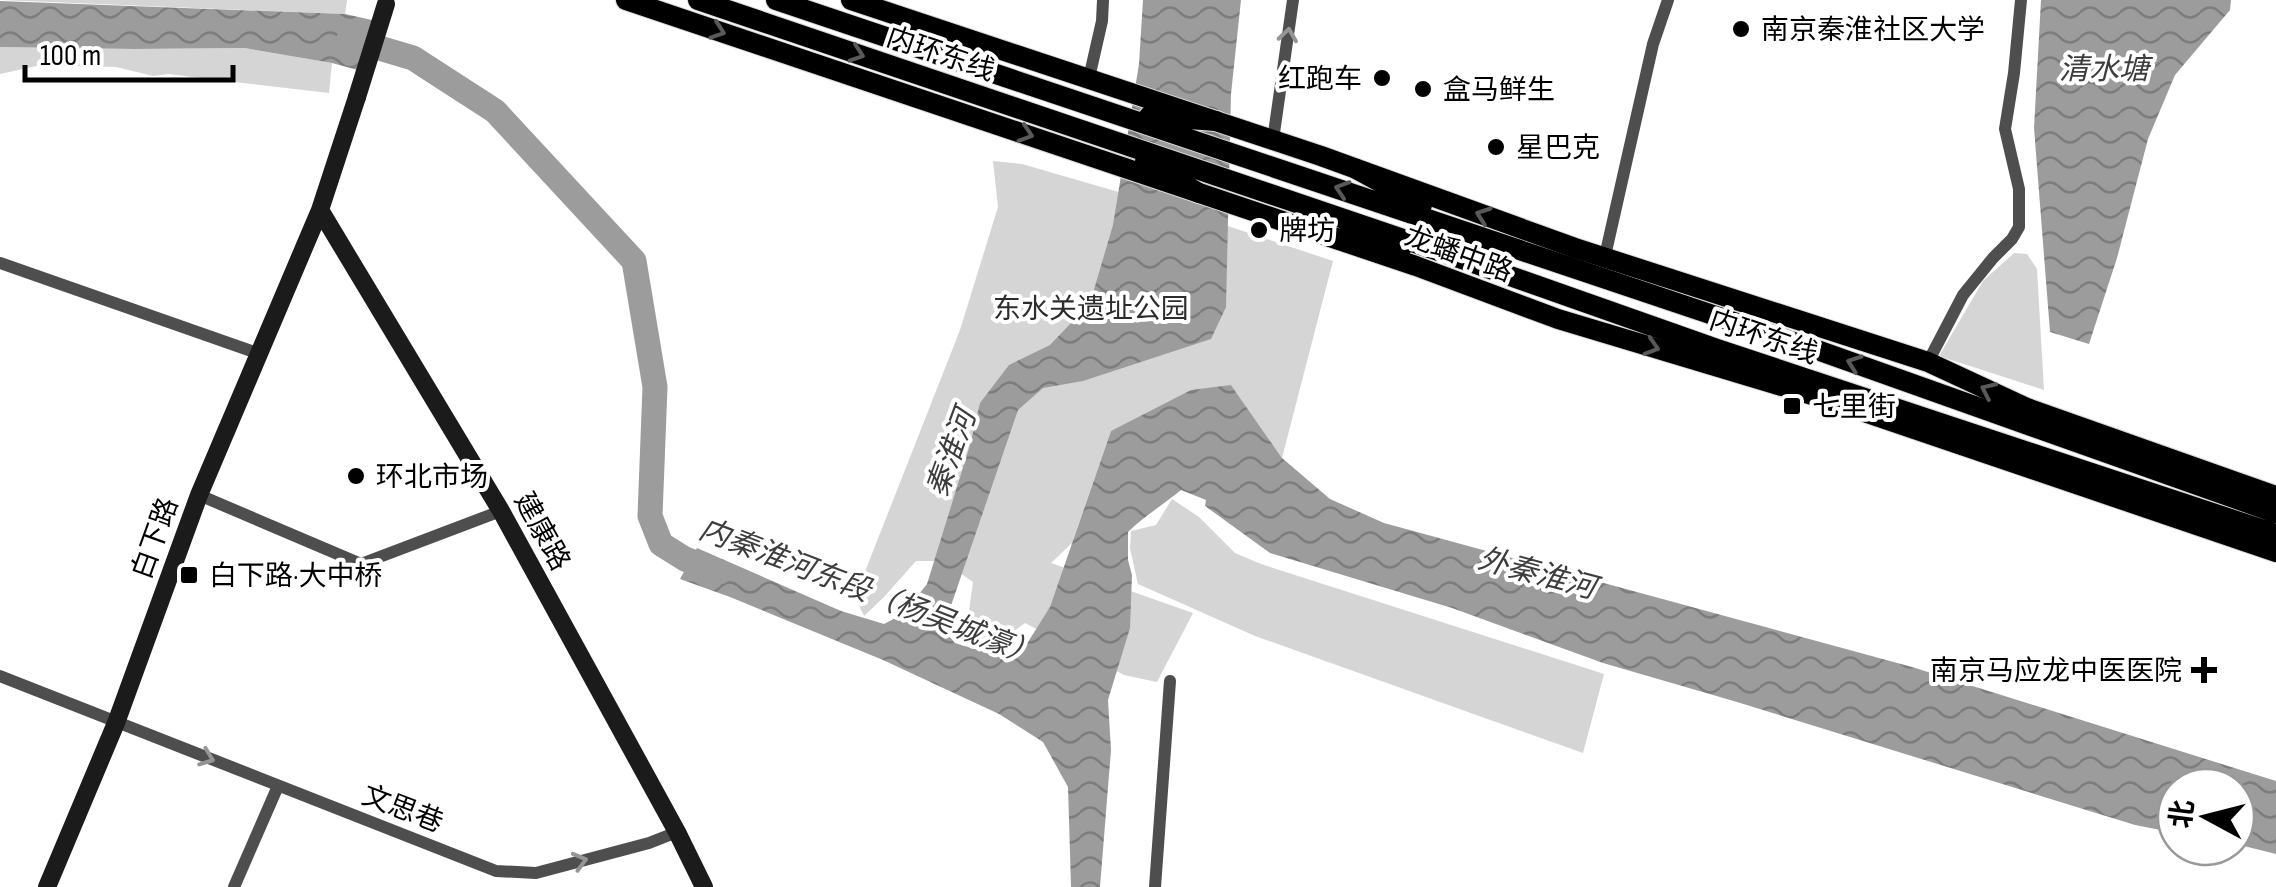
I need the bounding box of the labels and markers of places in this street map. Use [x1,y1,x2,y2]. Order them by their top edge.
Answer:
place label: 南京秦淮社区大学 [1761,14,1985,47]
marker: 南京秦淮社区大学 [1730,18,1752,40]
place label: 红跑车 [1278,63,1362,96]
marker: 红跑车 [1371,67,1393,89]
place label: 盒马鲜生 [1443,74,1555,107]
marker: 盒马鲜生 [1412,78,1434,100]
place label: 星巴克 [1516,132,1600,165]
marker: 星巴克 [1485,136,1507,158]
place label: 牌坊 [1279,215,1335,248]
marker: 牌坊 [1248,219,1270,241]
place label: 七里街 [1812,391,1896,424]
marker: 七里街 [1781,395,1803,417]
place label: 环北市场 [376,461,488,494]
marker: 环北市场 [345,465,367,487]
place label: 白下路·大中桥 [209,560,383,593]
marker: 白下路·大中桥 [178,564,200,586]
place label: 南京马应龙中医医院 [1930,655,2182,688]
marker: 南京马应龙中医医院 [2191,657,2217,683]

